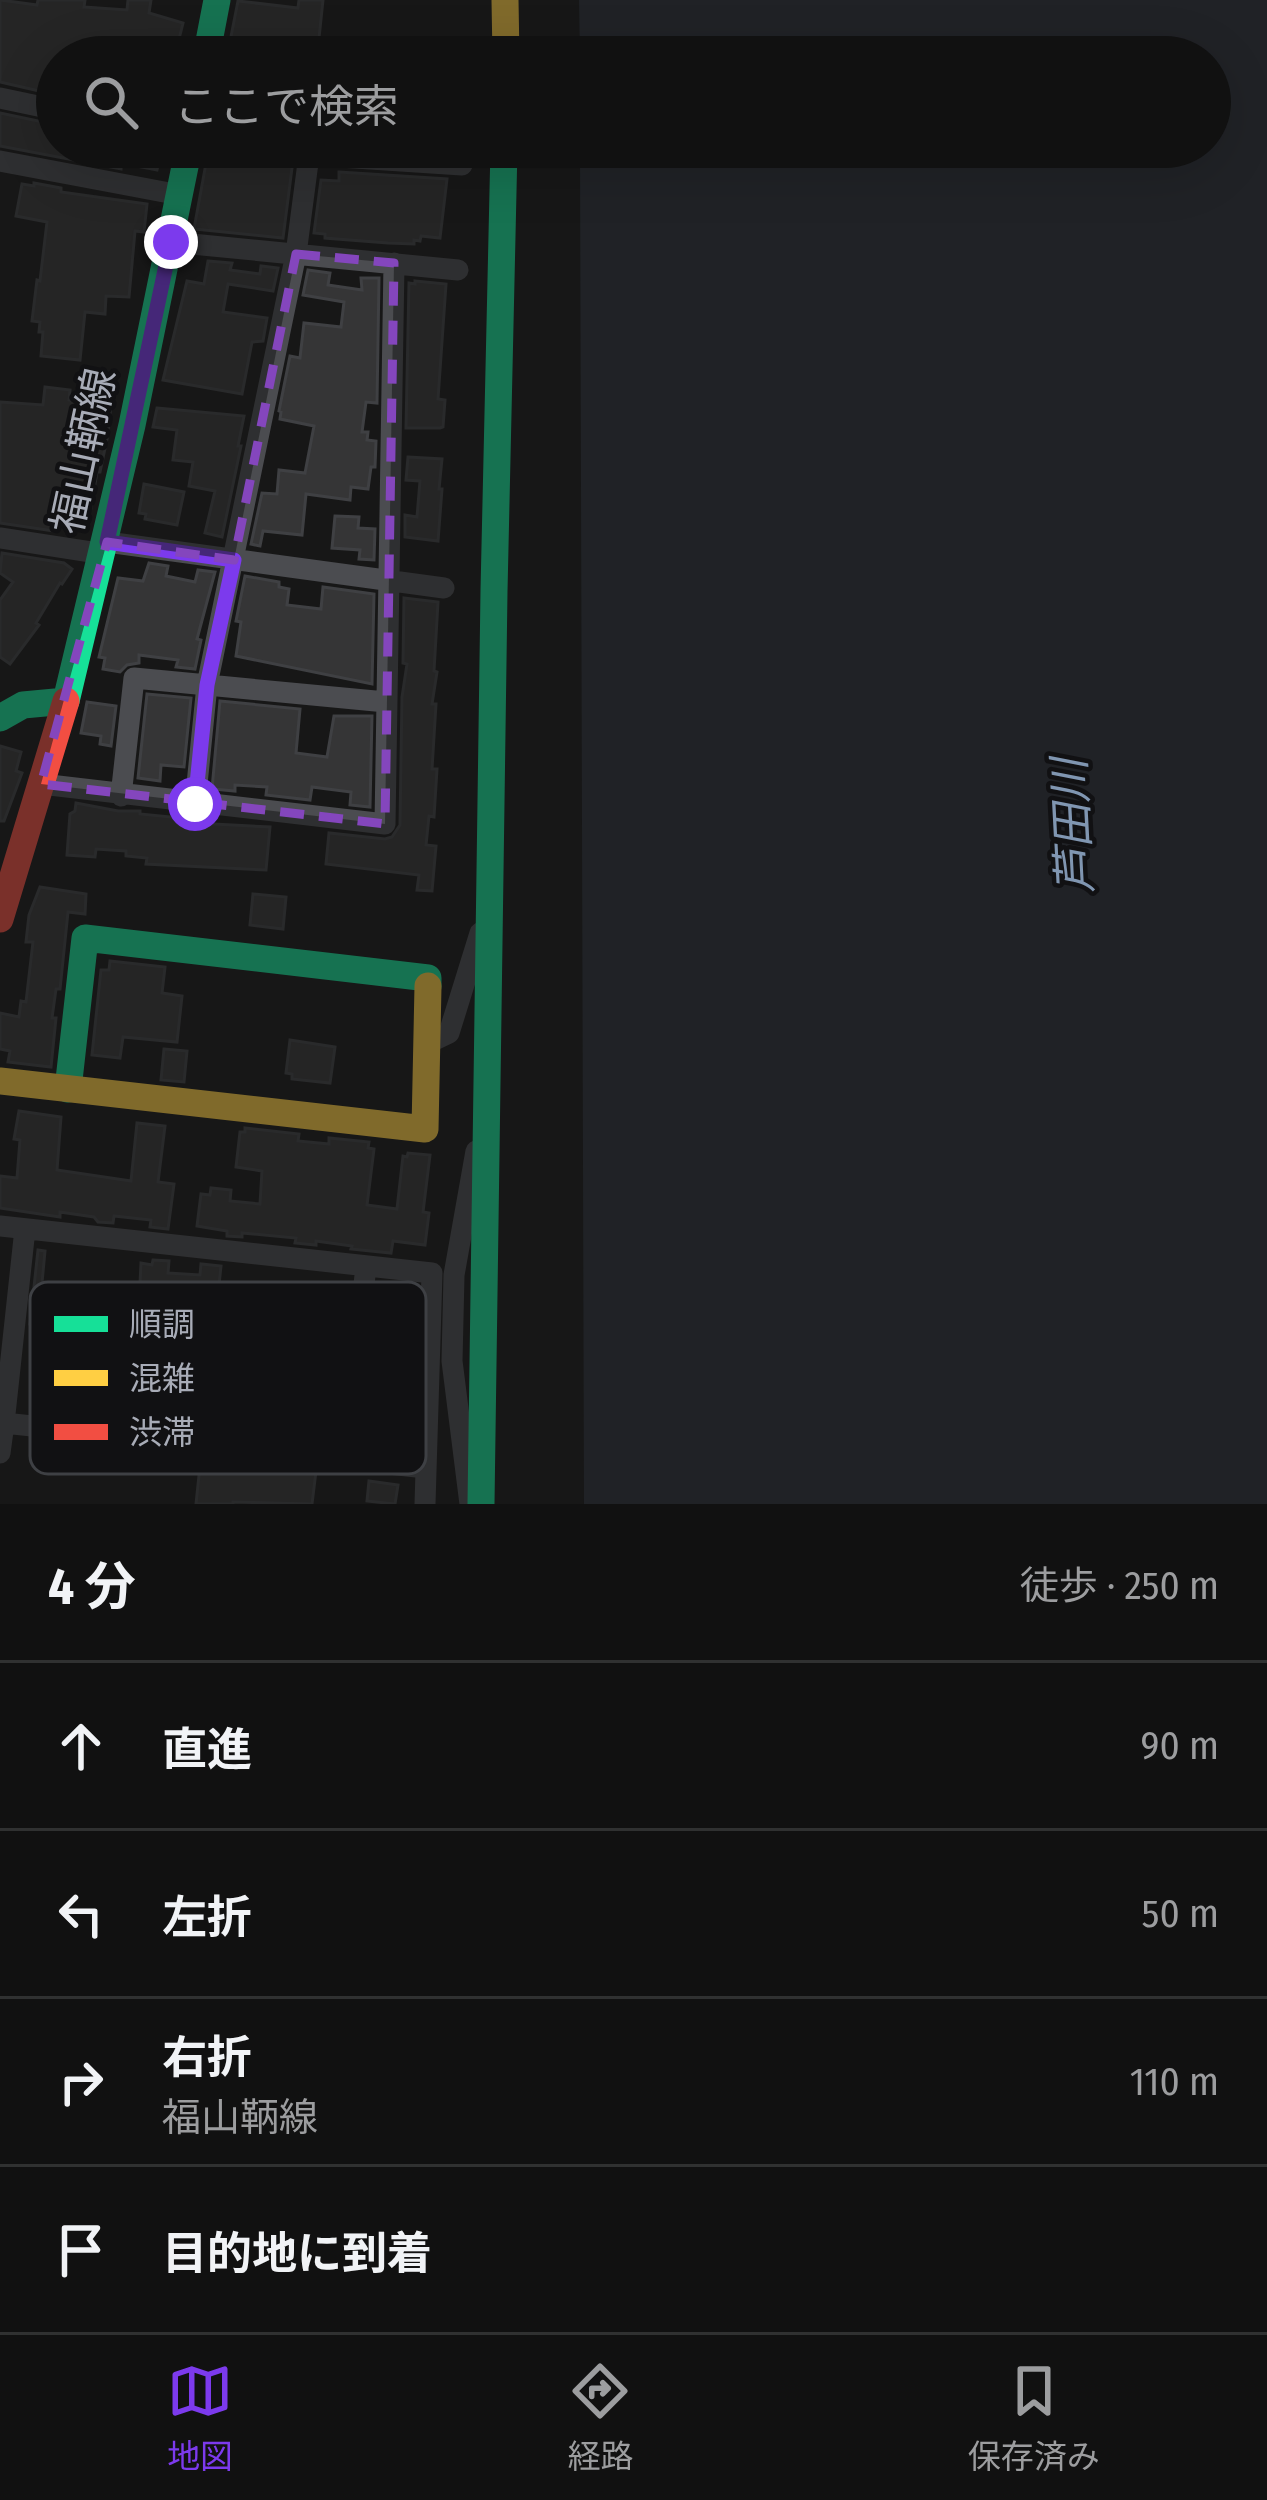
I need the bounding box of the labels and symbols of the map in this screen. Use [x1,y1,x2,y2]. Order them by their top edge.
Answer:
route end [144,215,198,269]
street label: 福山鞆線 [42,364,126,539]
water label: 芦田川 [1042,753,1103,895]
route start [168,777,222,831]
legend [30,1282,426,1474]
text: 順調 [129,1305,195,1345]
text: 混雑 [129,1359,195,1399]
text: 渋滞 [129,1413,195,1453]

